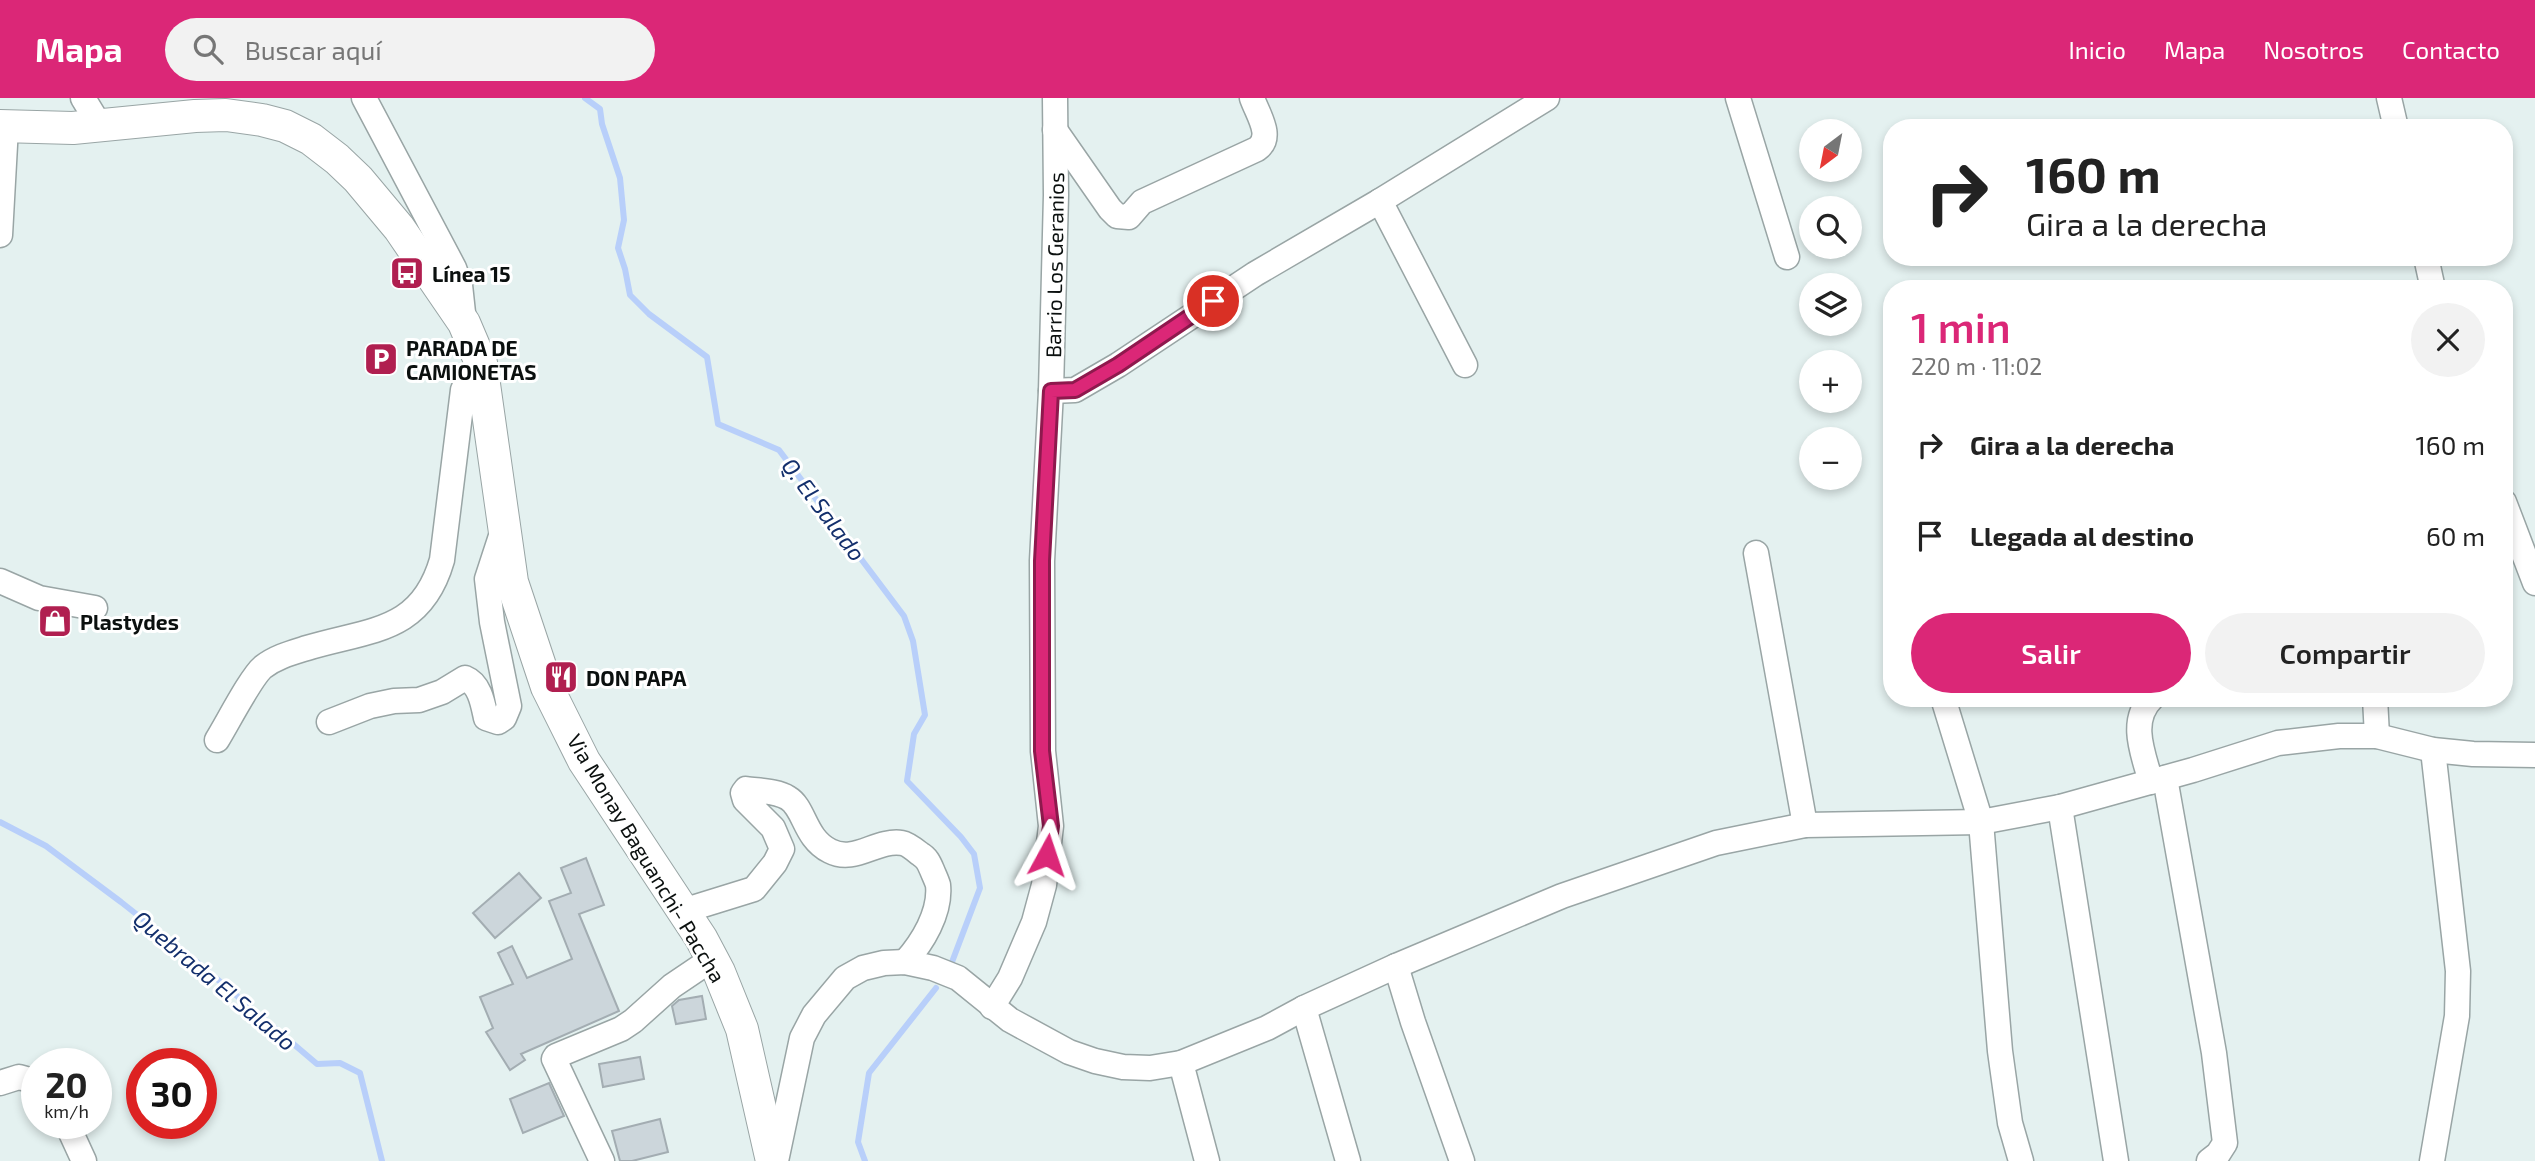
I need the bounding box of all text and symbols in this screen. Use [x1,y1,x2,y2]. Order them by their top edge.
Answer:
search box [165,18,655,81]
text: Mapa [35,29,123,69]
icon: search [189,30,227,68]
text: Buscar aquí [245,34,382,65]
text: Inicio [2068,35,2126,64]
text: Mapa [2164,35,2225,64]
text: Nosotros [2263,35,2364,64]
text: Contacto [2402,35,2500,64]
north arrow [1799,119,1862,182]
map controls [1799,119,1862,490]
text: 160 m [2026,144,2161,203]
icon: right [1911,147,2002,238]
street label: Barrio Los Geranios [1040,172,1068,358]
button: search [1799,196,1862,259]
text: Gira a la derecha [2026,204,2267,242]
bus stop icon: Línea 15 [388,254,426,292]
place label: Línea 15 [432,261,511,286]
pin [1183,271,1243,331]
button: layers [1799,273,1862,336]
icon: arrive [1194,282,1232,320]
text: 1 min [1911,301,2011,351]
button: close [2411,303,2485,377]
place label: PARADA DE CAMIONETAS [406,335,537,384]
parking icon: PARADA DE CAMIONETAS [362,340,400,378]
button: + [1799,350,1862,413]
text: 220 m · 11:02 [1911,352,2042,380]
icon: right [1911,426,1949,464]
button: − [1799,427,1862,490]
text: Gira a la derecha [1970,429,2174,460]
text: 160 m [2416,429,2485,460]
water label: Q. El Salado [776,452,872,566]
icon: arrive [1911,517,1949,555]
text: Llegada al destino [1970,520,2194,551]
text: 60 m [2426,520,2485,551]
shop icon: Plastydes [36,602,74,640]
place label: Plastydes [80,609,179,635]
button: Salir [1911,613,2191,693]
button: Compartir [2205,613,2485,693]
restaurant icon: DON PAPA [542,658,580,696]
place label: DON PAPA [586,665,687,690]
street label: Via Monay Baguanchi- Paccha [563,729,731,987]
position arrow [1010,818,1084,892]
water label: Quebrada El Salado [128,904,302,1056]
speed limit sign: 30 [126,1048,217,1139]
text: 20 [45,1063,88,1105]
text: km/h [44,1100,89,1122]

